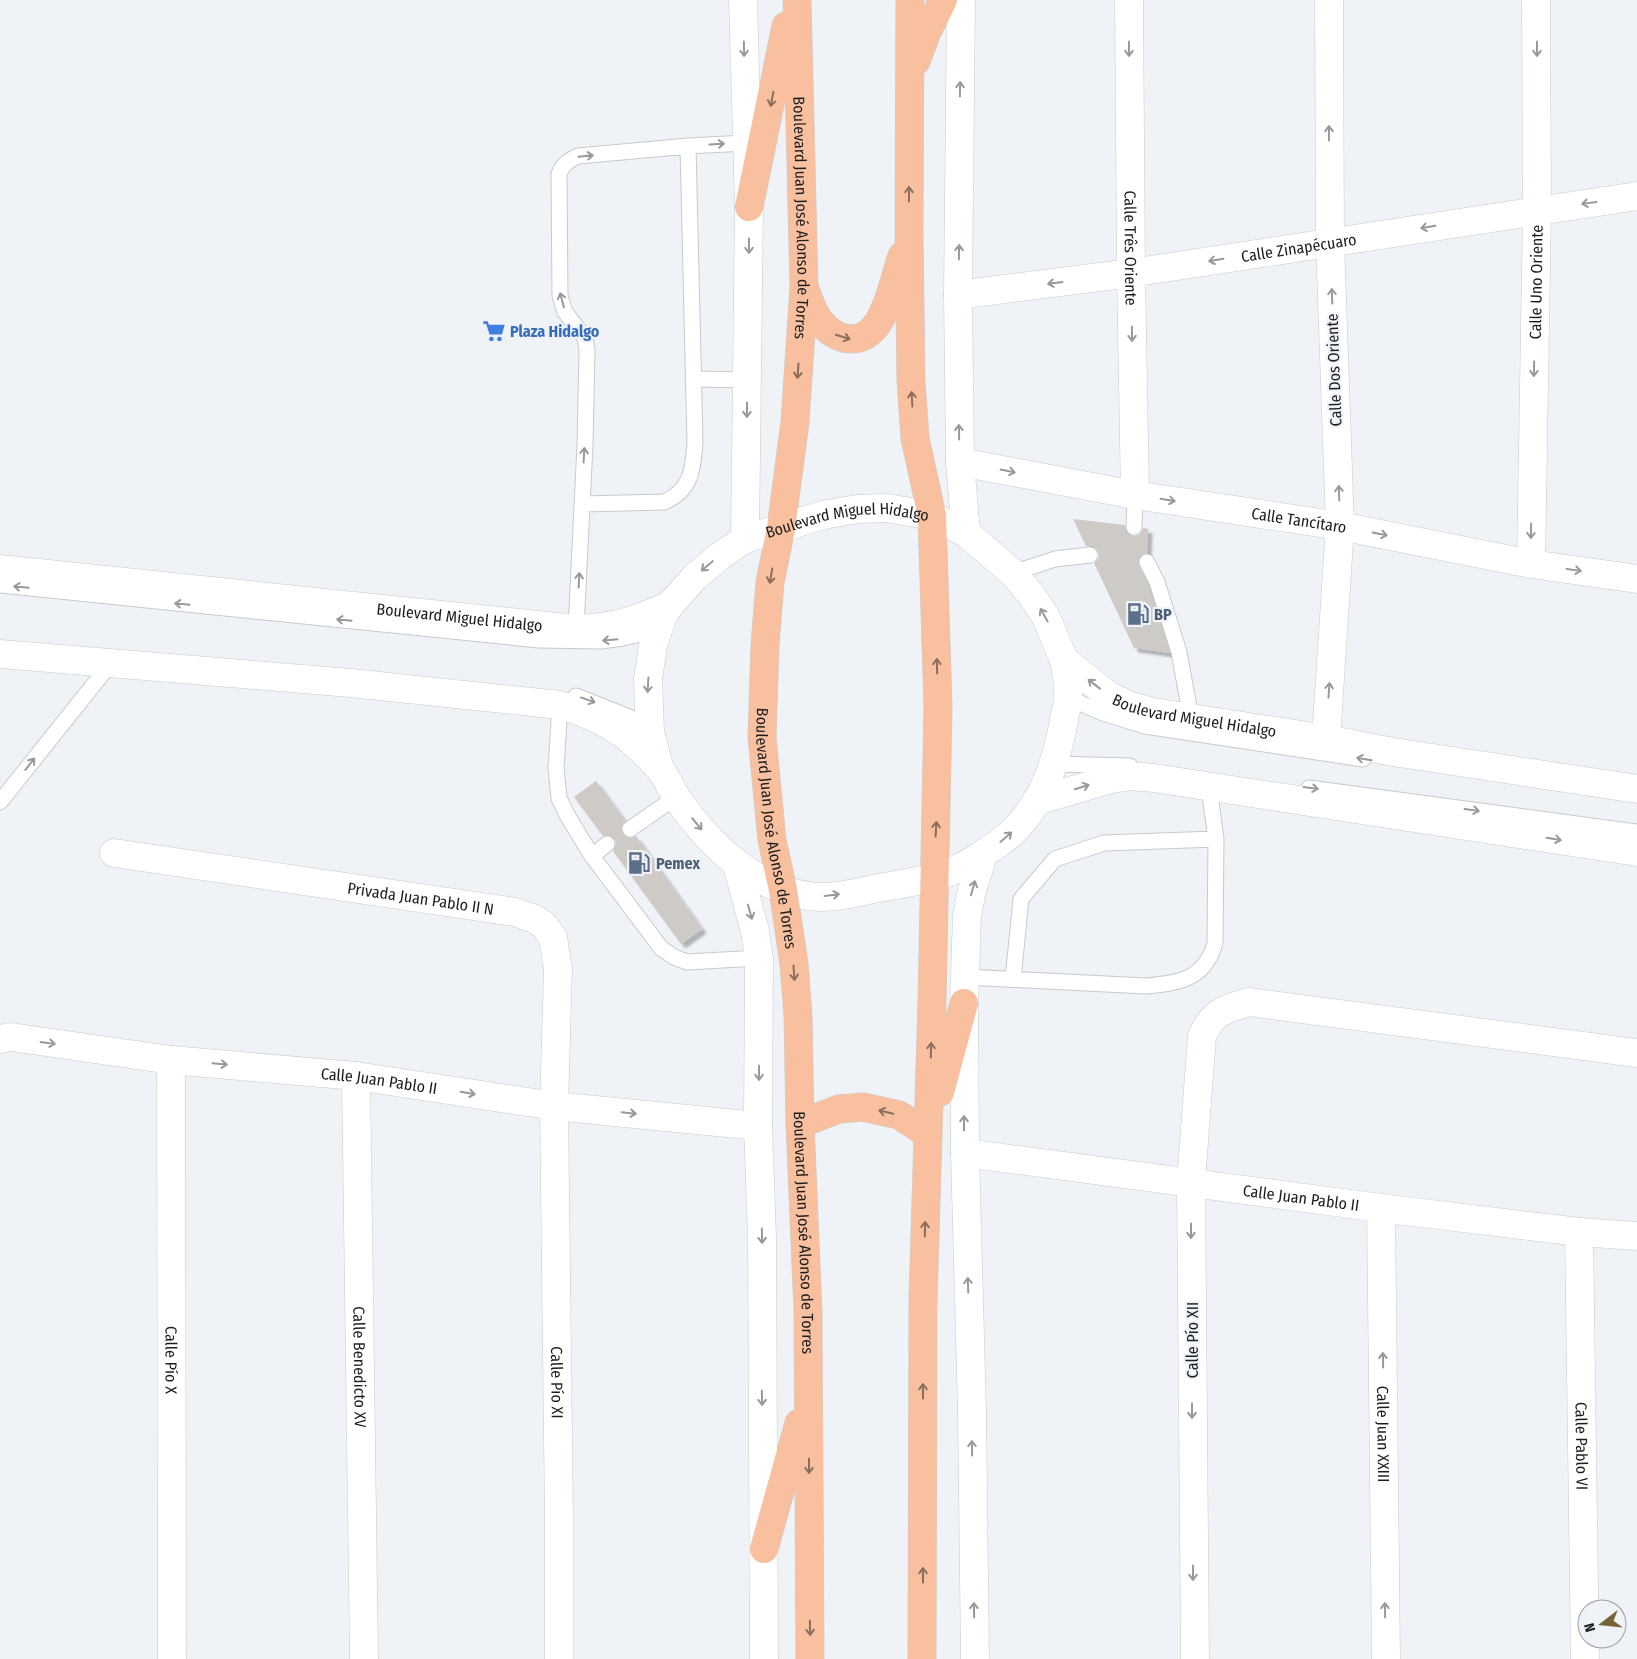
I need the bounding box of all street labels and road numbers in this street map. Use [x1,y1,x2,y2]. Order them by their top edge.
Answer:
street label: Boulevard Juan José Alonso de Torres [790,96,814,340]
street label: Calle Três Oriente [1121,190,1141,306]
street label: Calle Uno Oriente [1525,224,1546,340]
street label: Calle Zinapécuaro [1240,229,1358,266]
street label: Calle Dos Oriente [1323,313,1345,427]
street label: Boulevard Miguel Hidalgo [763,498,931,542]
street label: Calle Tancítaro [1250,503,1348,537]
street label: Boulevard Miguel Hidalgo [376,599,543,635]
street label: Boulevard Miguel Hidalgo [1110,689,1278,741]
street label: Boulevard Juan José Alonso de Torres [752,708,801,950]
street label: Privada Juan Pablo II N [346,878,495,918]
street label: Calle Juan Pablo II [320,1064,439,1098]
street label: Boulevard Juan José Alonso de Torres [790,1111,818,1354]
street label: Calle Juan Pablo II [1242,1180,1360,1215]
street label: Calle Pío XII [1183,1302,1202,1378]
street label: Calle Benedicto XV [350,1306,370,1429]
street label: Calle Pío X [162,1326,181,1394]
street label: Calle Pío XI [547,1346,567,1419]
street label: Calle Juan XXIII [1373,1386,1394,1482]
street label: Calle Pablo VI [1572,1402,1592,1490]

